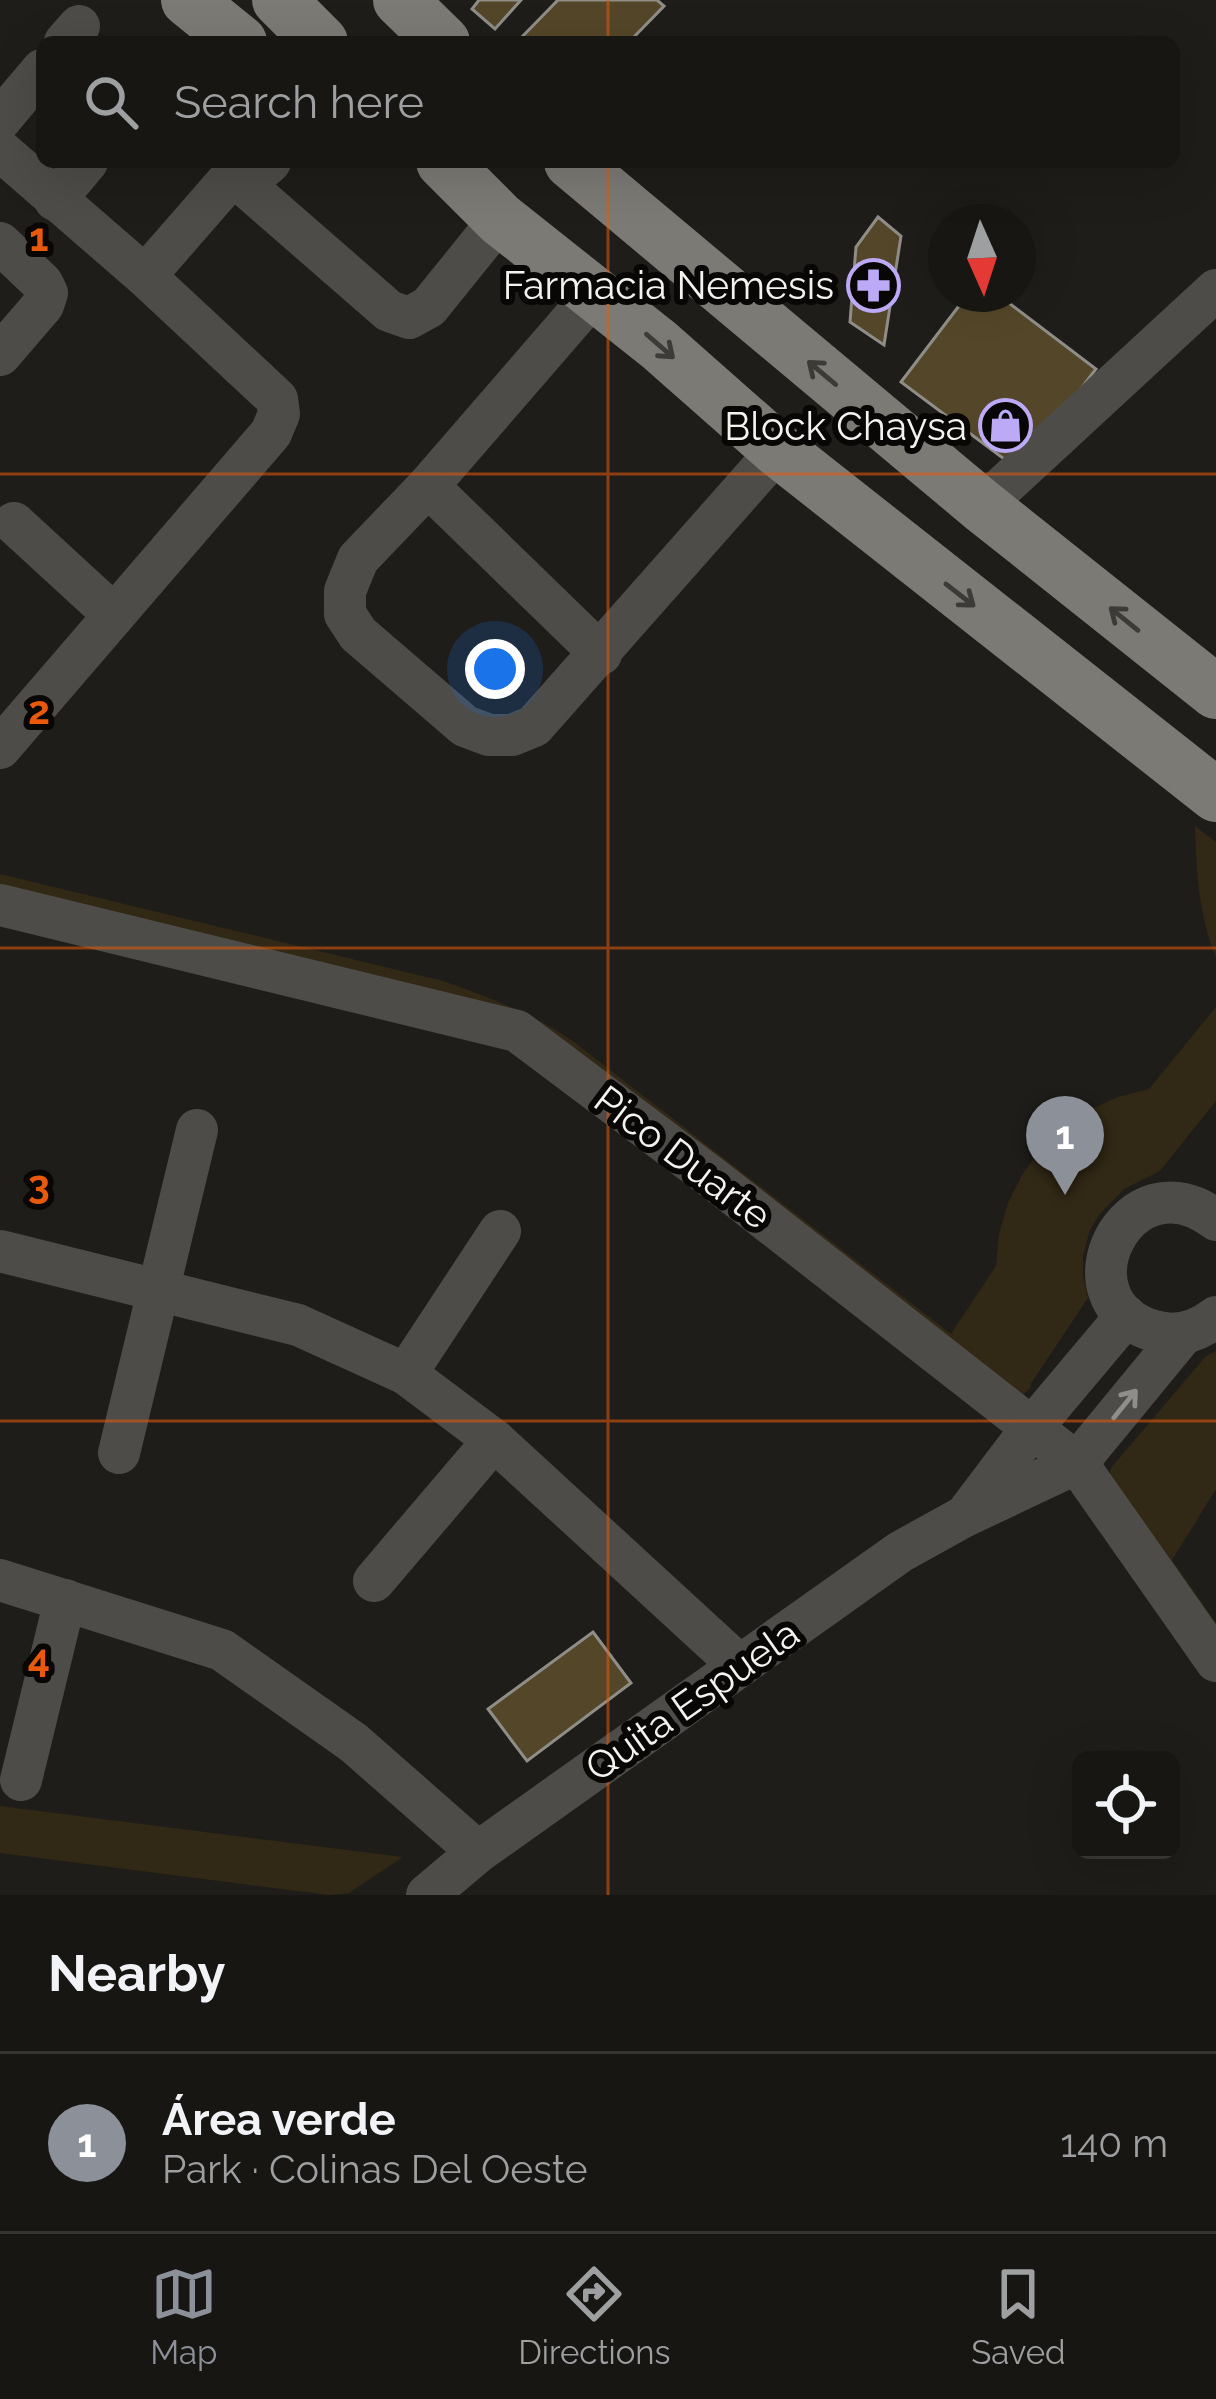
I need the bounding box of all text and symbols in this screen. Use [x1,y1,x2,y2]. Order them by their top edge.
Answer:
search box [36,36,1180,168]
icon: search [78,69,144,135]
text: Search here [174,76,424,129]
north arrow [928,204,1036,312]
text: 1 [29,214,49,260]
pharmacy icon: Farmacia Nemesis [845,257,901,313]
place label: Farmacia Nemesis [503,262,834,308]
one-way arrow [644,332,675,359]
one-way arrow [807,360,838,387]
shop icon: Block Chaysa [978,398,1034,454]
place label: Block Chaysa [724,403,967,449]
one-way arrow [944,581,976,608]
one-way arrow [1109,606,1141,633]
your location [465,639,525,699]
text: 2 [28,687,50,733]
street label: Pico Duarte [586,1076,780,1238]
pin: 1 [1026,1096,1104,1195]
text: 3 [28,1161,50,1207]
one-way arrow [1111,1389,1139,1420]
street label: Quita Espuela [577,1610,807,1790]
text: 4 [28,1635,50,1681]
map controls [1072,1751,1180,1859]
button: locate [1072,1751,1180,1859]
text: Nearby [48,1943,225,2003]
text: Área verde [162,2093,396,2146]
text: 1 [77,2120,97,2166]
text: 140 m [1060,2120,1168,2166]
text: Park · Colinas Del Oeste [162,2146,588,2192]
tab: Map [150,2261,217,2372]
tab: Directions [518,2261,671,2372]
tab: Saved [971,2261,1066,2372]

